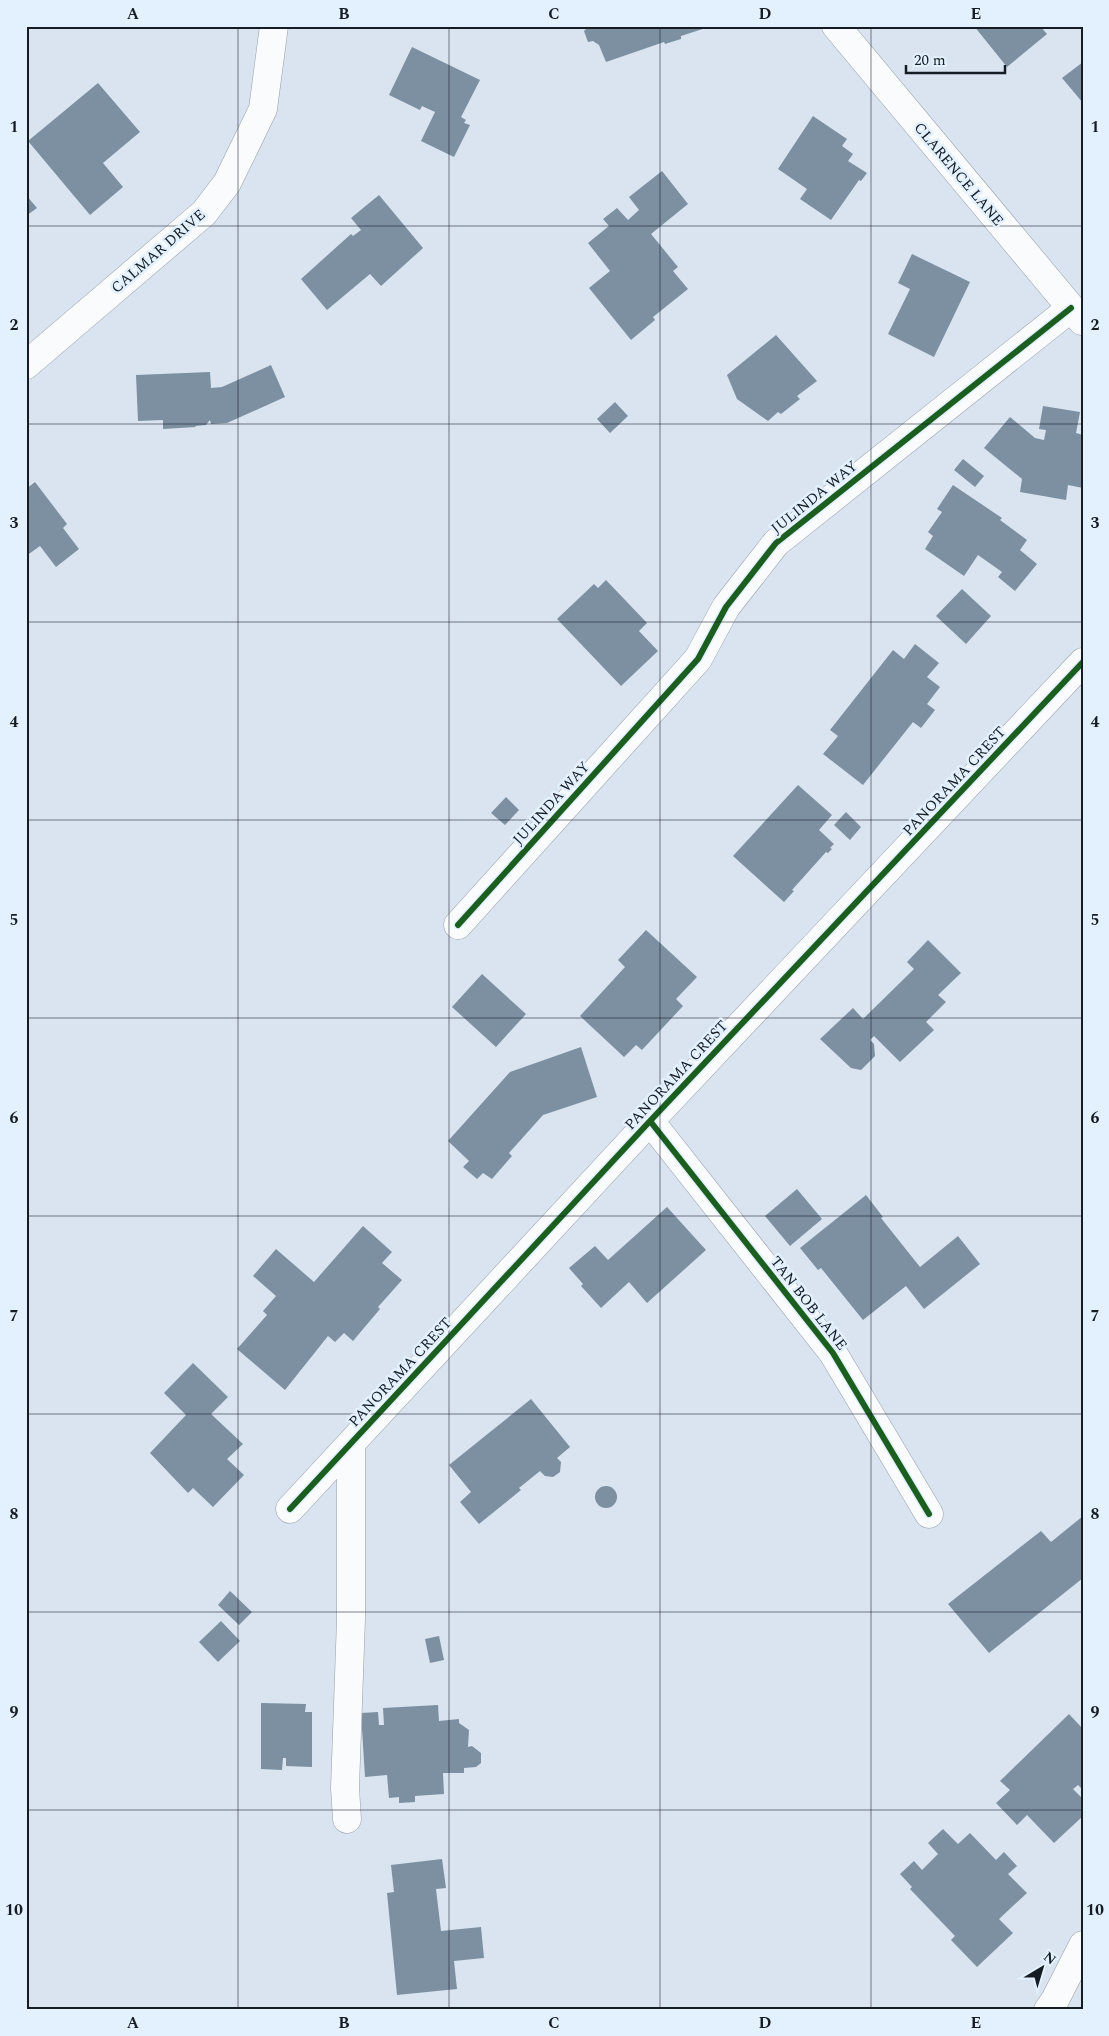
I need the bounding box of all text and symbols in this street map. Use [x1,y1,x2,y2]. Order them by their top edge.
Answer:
text: A [127,2,140,26]
text: B [338,2,350,26]
text: C [548,2,560,26]
text: D [759,2,772,26]
text: E [971,2,981,26]
scale bar [906,42,1005,74]
text: 20 m [914,49,946,72]
text: 1 [10,115,18,139]
text: 1 [1091,115,1099,139]
street label: CLARENCE LANE [908,117,1009,231]
street label: CALMAR DRIVE [106,204,211,299]
text: 2 [10,313,19,337]
text: 2 [1091,313,1100,337]
street label: JULINDA WAY [766,455,863,540]
text: 3 [10,511,19,535]
text: 3 [1091,511,1100,535]
text: 4 [10,710,19,734]
text: 4 [1091,710,1100,734]
street label: PANORAMA CREST [897,721,1012,841]
street label: JULINDA WAY [507,756,596,850]
text: 5 [10,908,18,932]
text: 5 [1091,908,1099,932]
street label: PANORAMA CREST [619,1015,734,1135]
text: 6 [10,1106,19,1130]
text: 6 [1091,1106,1100,1130]
street label: TAN BOB LANE [764,1251,853,1355]
text: 7 [10,1304,19,1328]
text: 7 [1091,1304,1100,1328]
street label: PANORAMA CREST [343,1312,458,1432]
text: 8 [10,1502,19,1526]
text: 8 [1091,1502,1100,1526]
text: 9 [10,1700,19,1724]
text: 9 [1091,1700,1100,1724]
text: 10 [5,1898,23,1922]
text: 10 [1086,1898,1104,1922]
north arrow [1016,1944,1066,1994]
text: N [1039,1946,1061,1970]
text: A [127,2011,140,2035]
text: B [338,2011,350,2035]
text: C [548,2011,560,2035]
text: D [759,2011,772,2035]
text: E [971,2011,981,2035]

